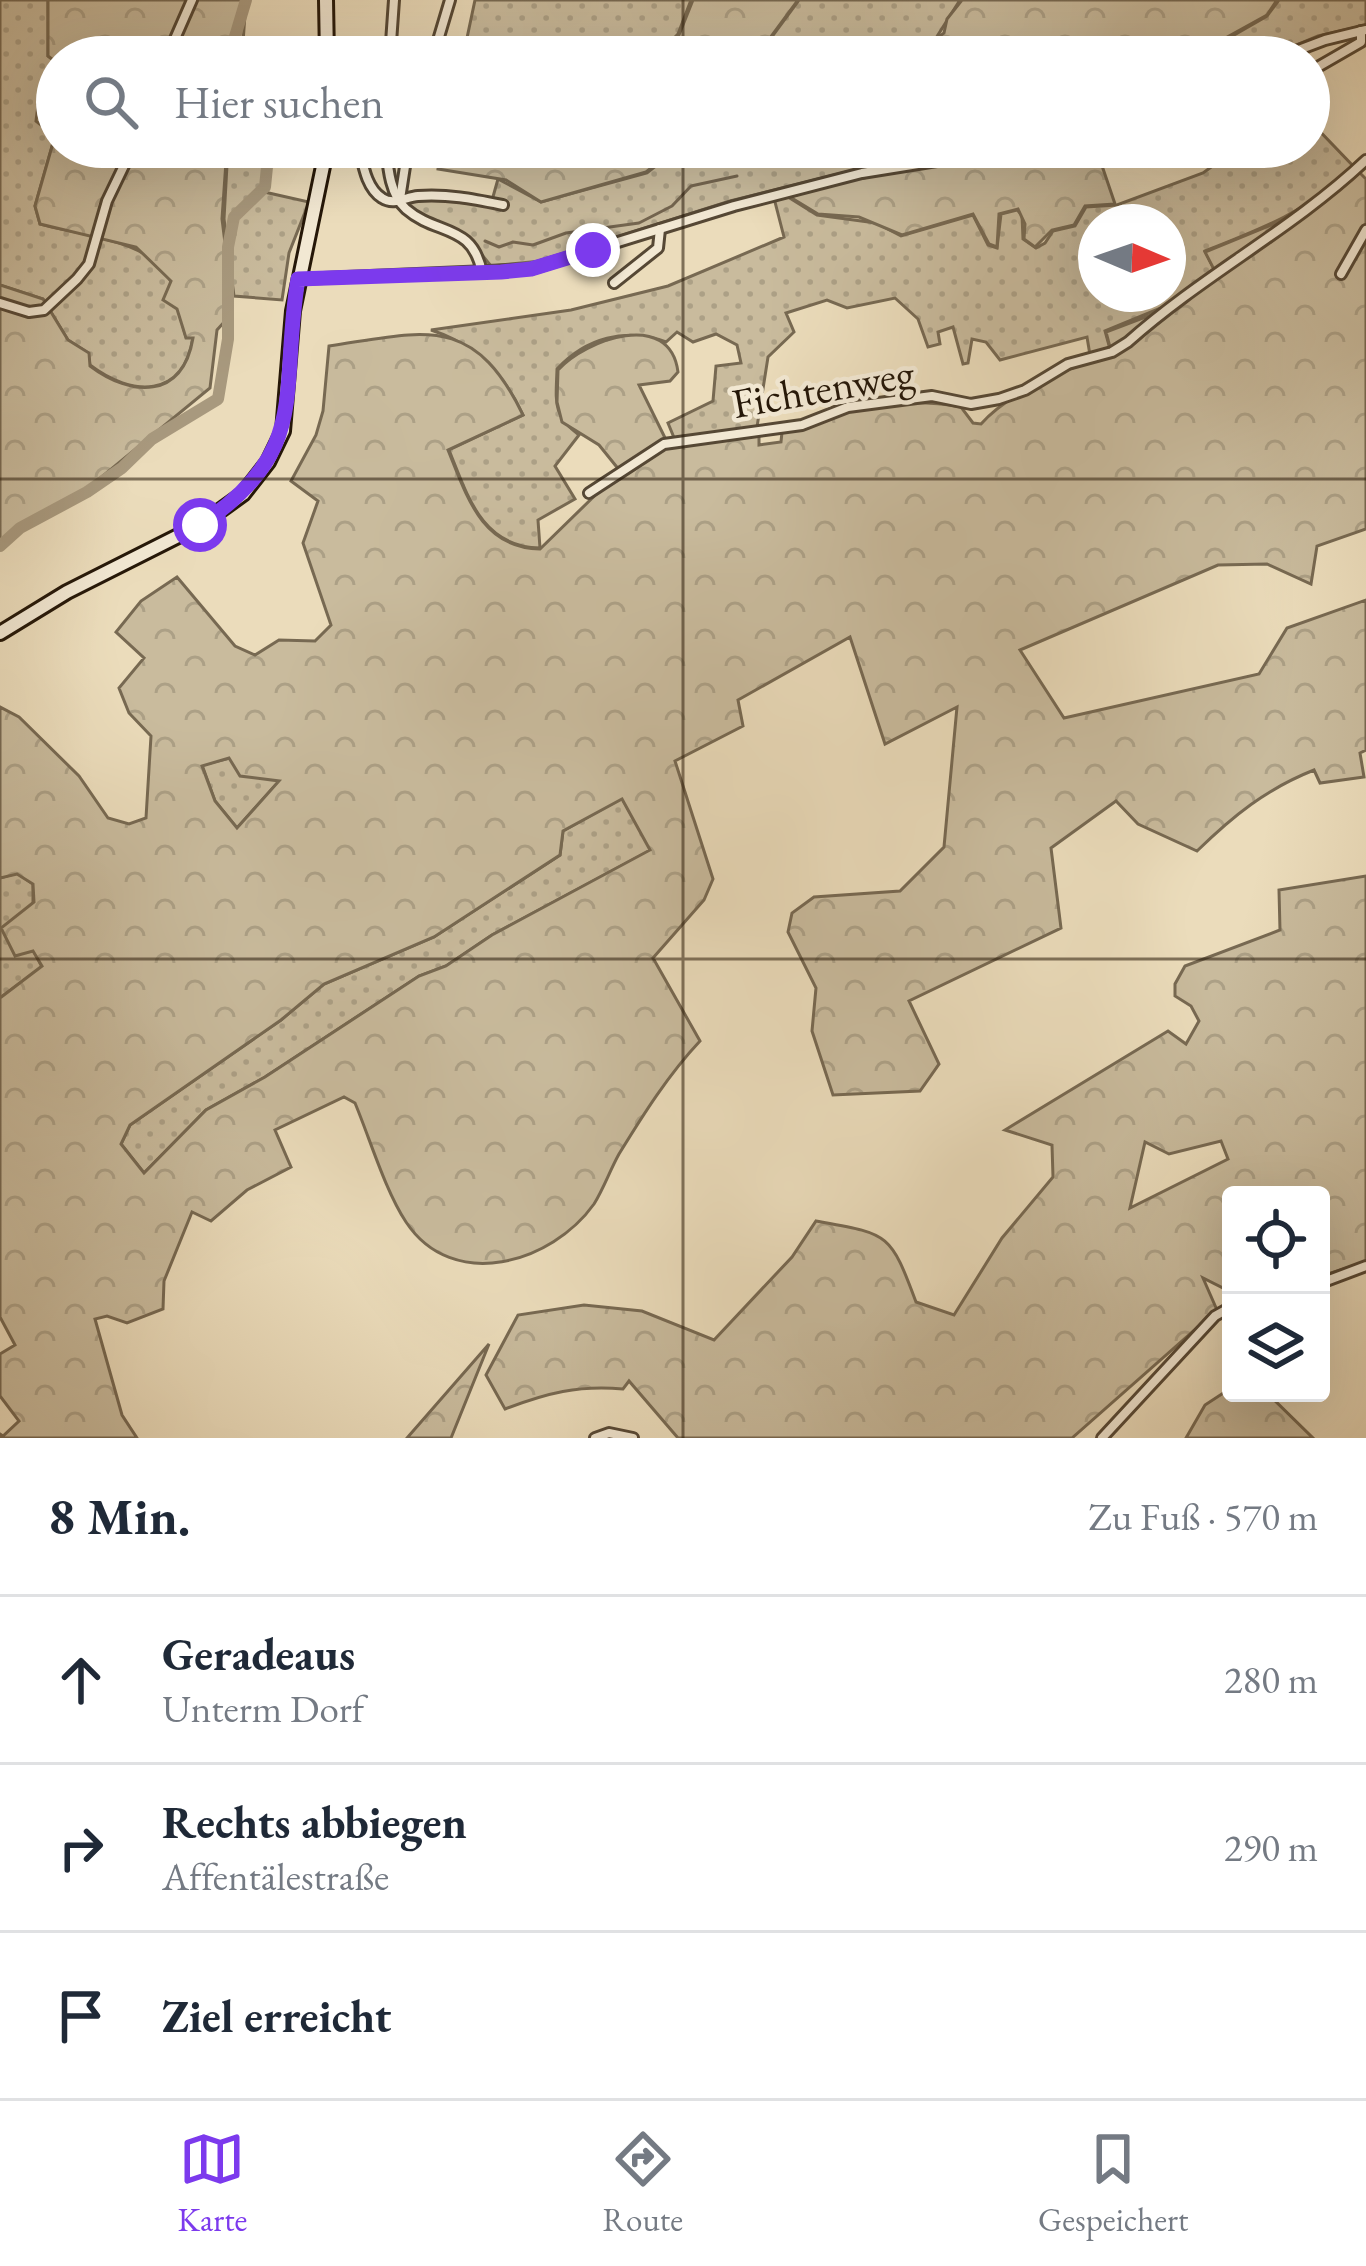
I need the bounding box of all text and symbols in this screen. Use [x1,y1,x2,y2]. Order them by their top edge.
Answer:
search box [36,36,1330,168]
icon: search [78,69,144,135]
text: Hier suchen [174,73,384,131]
north arrow [1078,204,1186,312]
route end [566,223,620,277]
street label: Fichtenweg [728,345,919,431]
route start [173,498,227,552]
map controls [1222,1186,1330,1402]
button: locate [1222,1186,1330,1294]
button: layers [1222,1294,1330,1402]
text: 8 Min. [48,1483,190,1549]
text: Zu Fuß · 570 m [1088,1491,1318,1542]
text: Geradeaus [162,1625,355,1683]
icon: ahead [48,1647,114,1713]
text: 280 m [1224,1654,1318,1705]
text: Unterm Dorf [162,1683,364,1734]
text: Rechts abbiegen [162,1793,467,1851]
icon: right [48,1815,114,1881]
text: 290 m [1224,1822,1318,1873]
text: Affentälestraße [162,1851,389,1902]
icon: arrive [48,1983,114,2049]
text: Ziel erreicht [162,1987,391,2045]
tab: Karte [178,2126,247,2241]
tab: Route [603,2126,683,2241]
tab: Gespeichert [1038,2126,1188,2241]

